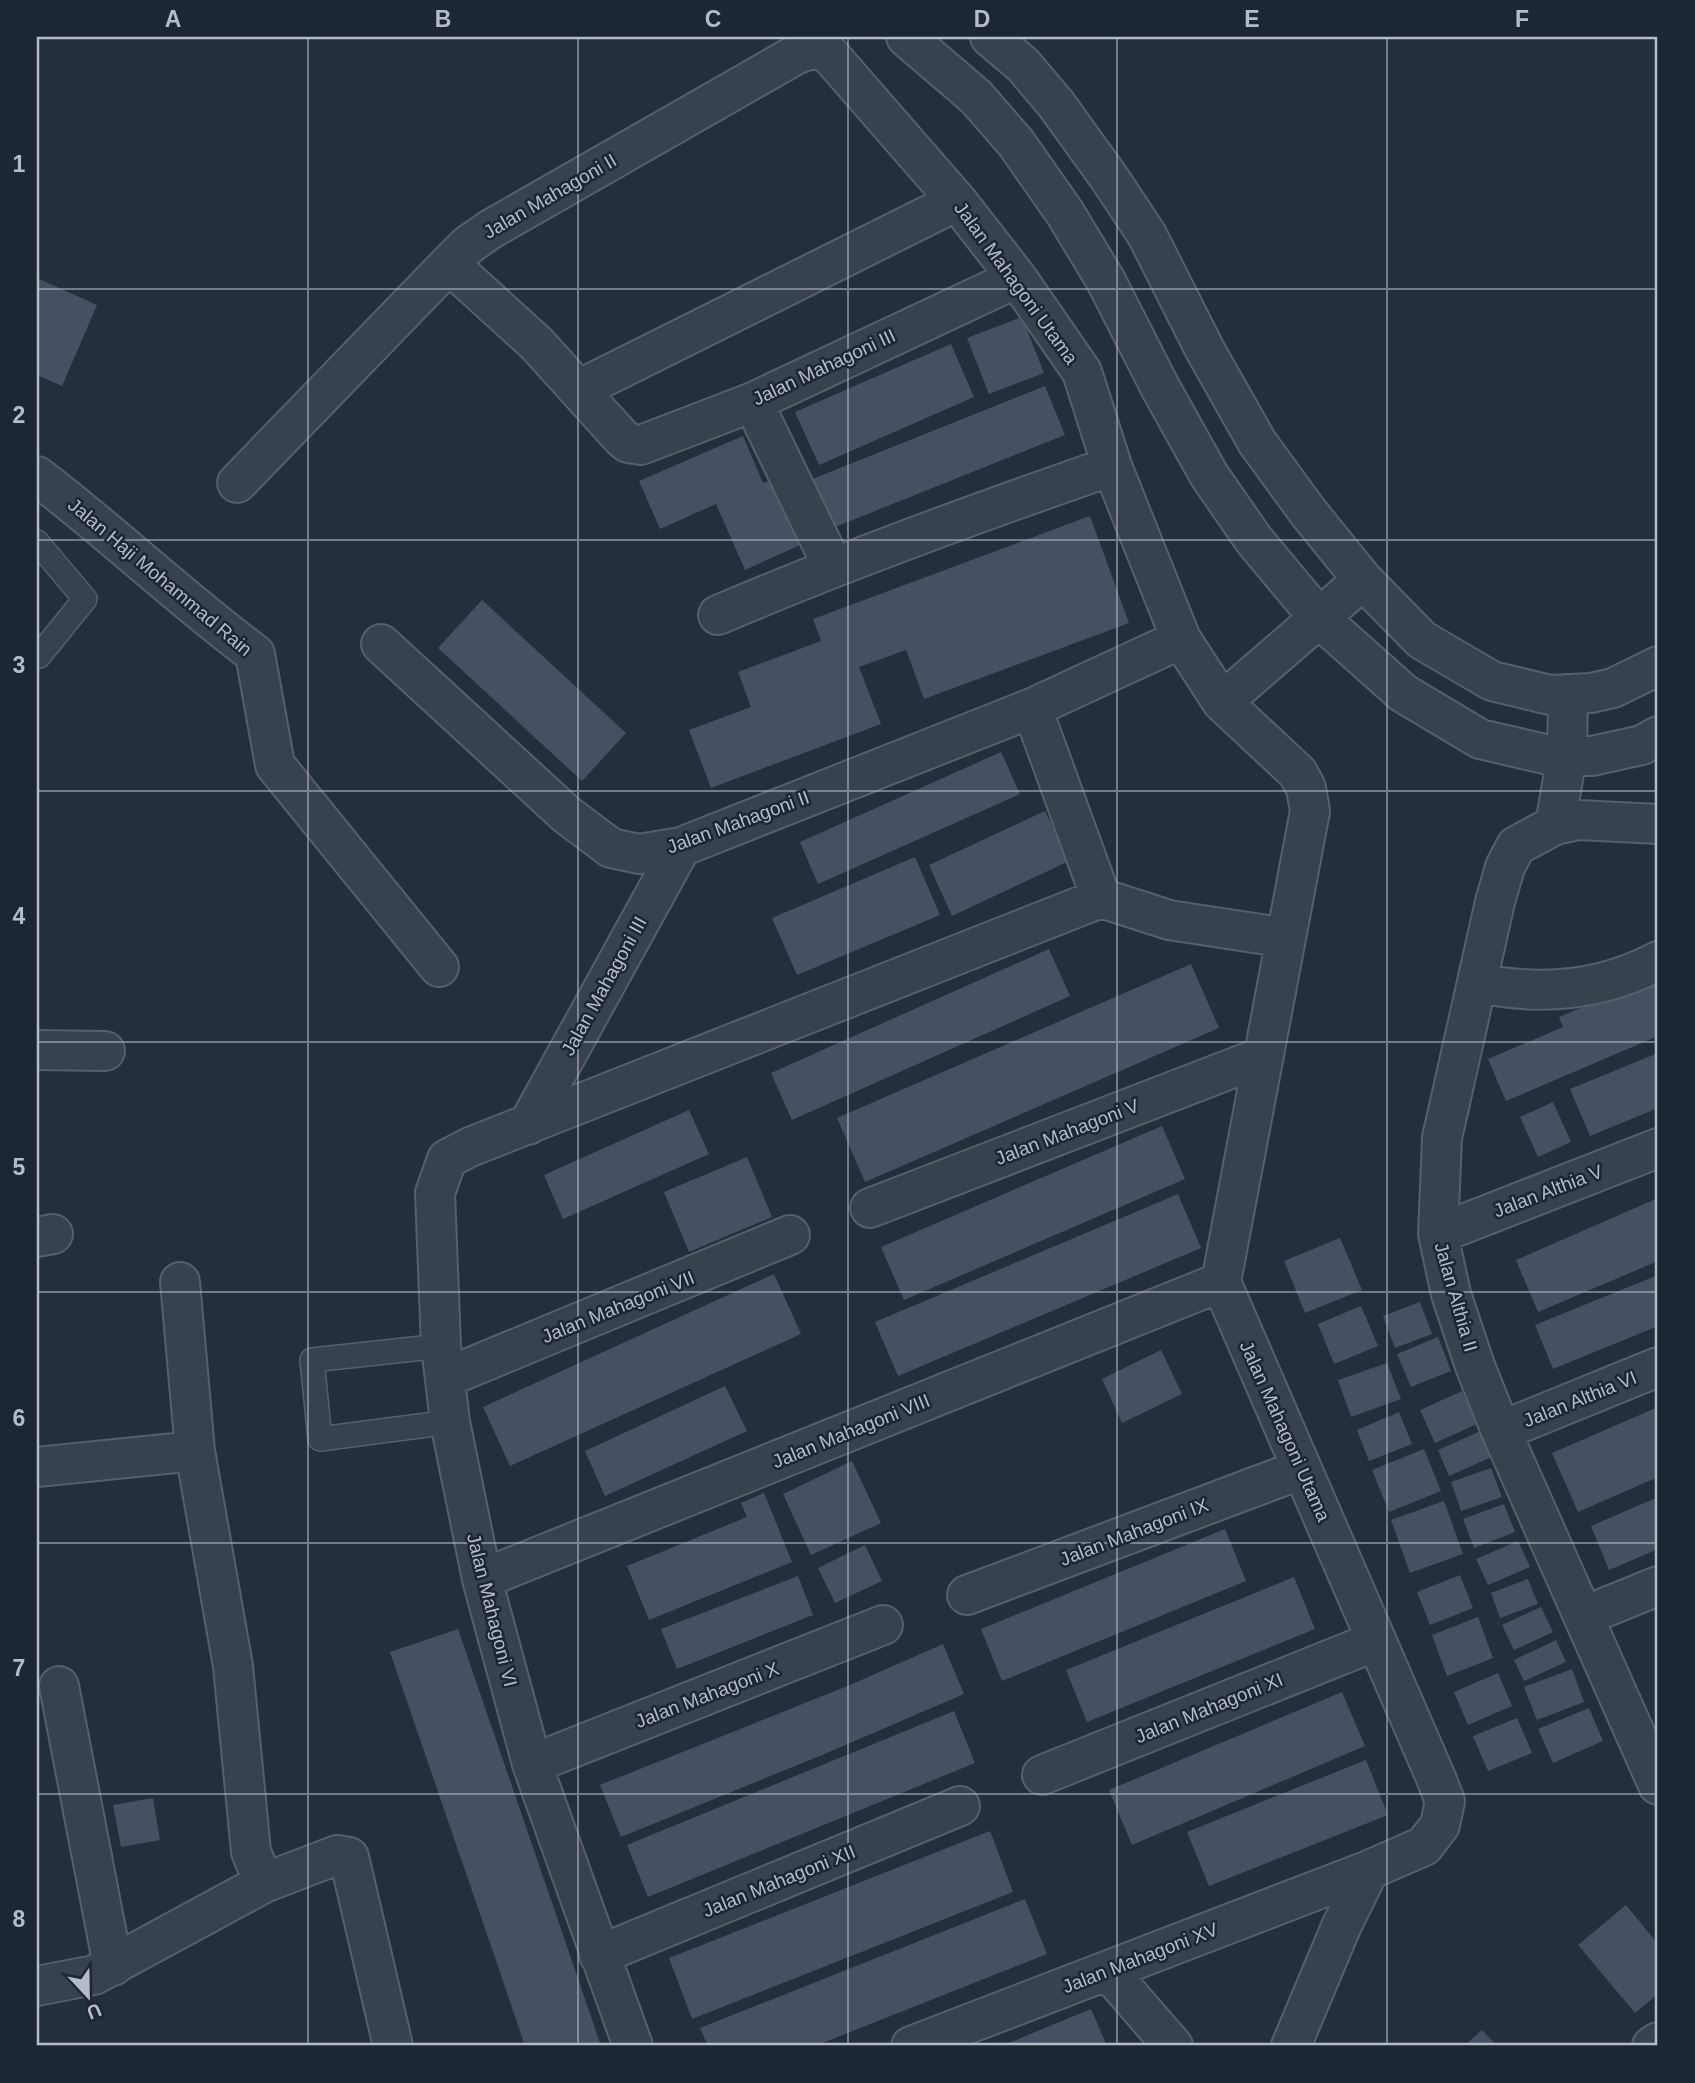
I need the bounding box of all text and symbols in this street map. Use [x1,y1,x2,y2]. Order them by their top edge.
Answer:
text: A [165,6,181,32]
text: B [435,6,451,32]
text: C [705,6,721,32]
text: D [974,6,990,32]
text: E [1244,6,1260,32]
text: F [1515,6,1529,32]
street label: Jalan Mahagoni II [480,149,620,243]
text: 1 [13,151,26,177]
street label: Jalan Mahagoni Utama [950,198,1082,369]
street label: Jalan Mahagoni III [749,325,899,409]
text: 2 [13,402,25,428]
street label: Jalan Haji Mohammad Rain [64,494,256,660]
text: 3 [13,652,25,678]
street label: Jalan Mahagoni II [664,786,812,858]
text: 4 [13,903,26,929]
street label: Jalan Mahagoni III [557,913,651,1059]
street label: Jalan Mahagoni V [992,1095,1142,1169]
text: 5 [13,1154,26,1180]
street label: Jalan Althia V [1490,1160,1606,1221]
street label: Jalan Althia II [1430,1240,1482,1354]
street label: Jalan Mahagoni VII [539,1267,697,1347]
street label: Jalan Mahagoni Utama [1236,1337,1335,1525]
street label: Jalan Althia VI [1520,1367,1640,1431]
street label: Jalan Mahagoni VIII [769,1390,933,1472]
text: 6 [13,1405,25,1431]
street label: Jalan Mahagoni IX [1057,1494,1212,1570]
street label: Jalan Mahagoni VI [463,1531,521,1689]
text: 7 [13,1655,25,1681]
street label: Jalan Mahagoni X [632,1658,782,1732]
street label: Jalan Mahagoni XI [1132,1669,1286,1747]
street label: Jalan Mahagoni XII [700,1841,858,1921]
text: 8 [13,1906,26,1932]
street label: Jalan Mahagoni XV [1059,1919,1221,1997]
north arrow [52,1960,122,2030]
text: U [84,1999,104,2024]

